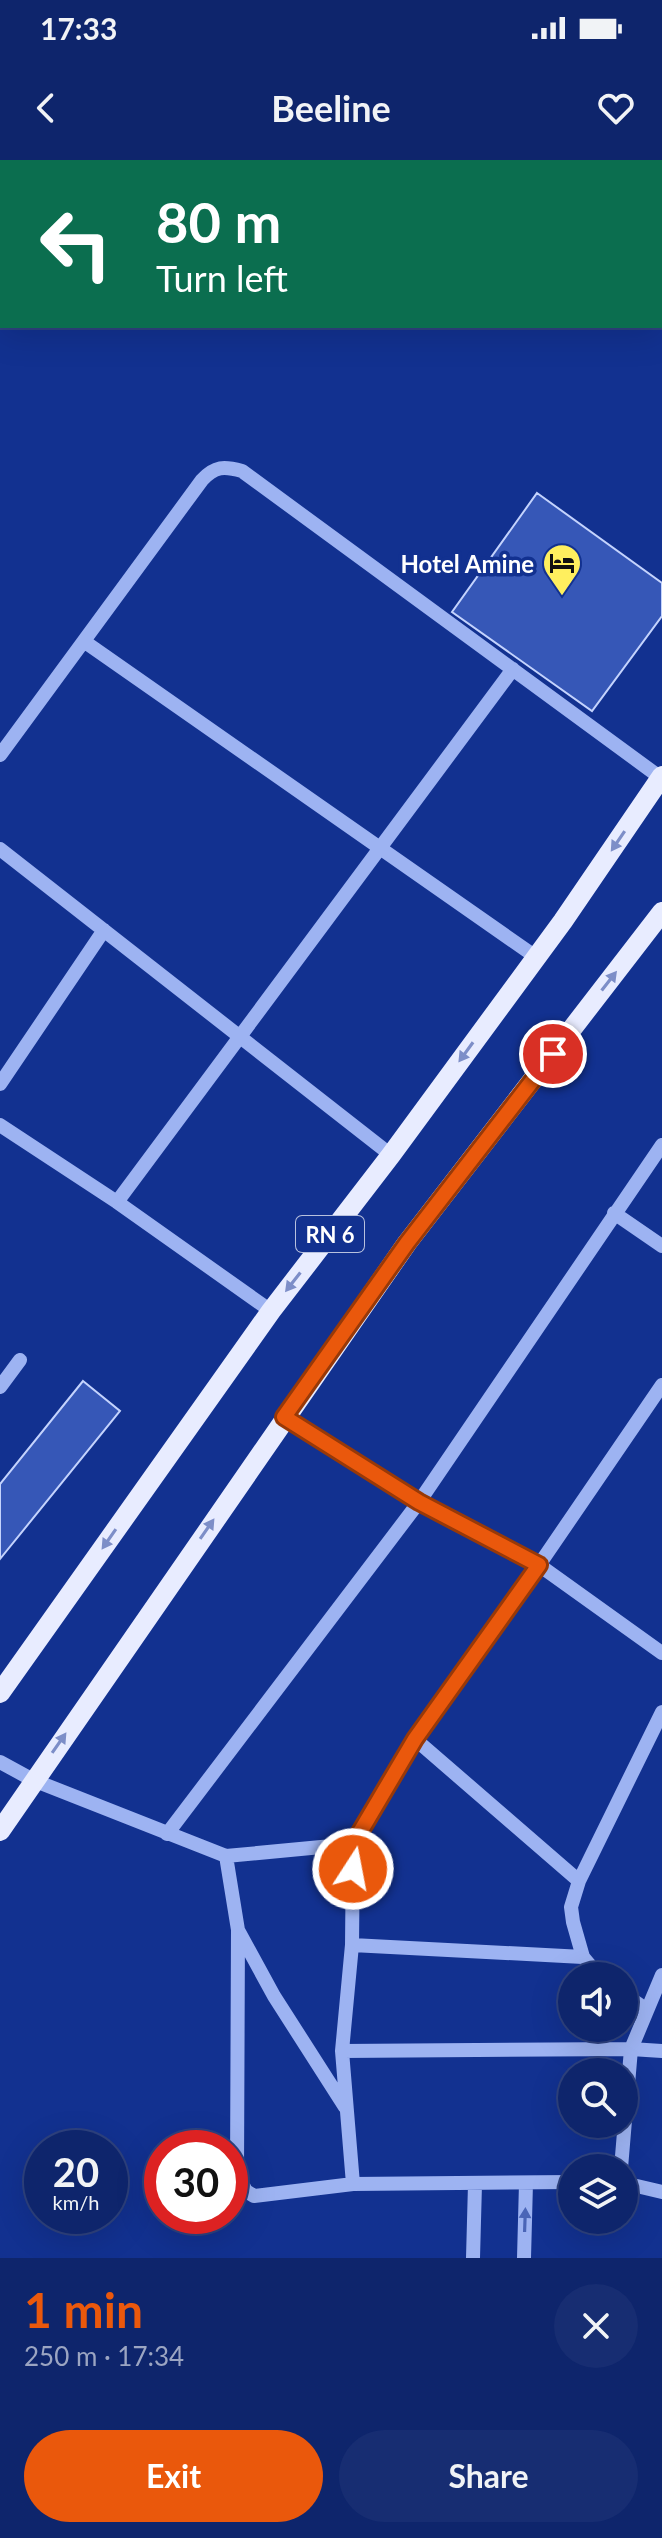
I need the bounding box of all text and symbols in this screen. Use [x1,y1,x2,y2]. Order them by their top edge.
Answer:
text: 17:33 [40,10,117,46]
icon: back [24,86,68,130]
text: Beeline [271,86,391,130]
icon: heart [594,86,638,130]
text: 80 m [156,188,281,255]
icon: left [24,192,128,296]
text: Turn left [156,256,288,300]
hotel icon: Hotel Amine [541,542,583,597]
place label: Hotel Amine [400,549,534,578]
one-way arrow [611,830,626,851]
one-way arrow [600,971,617,991]
pin [519,1020,587,1088]
icon: arrive [531,1032,575,1076]
one-way arrow [459,1042,475,1062]
road number: RN 6 [296,1216,364,1252]
one-way arrow [285,1272,301,1292]
one-way arrow [199,1518,214,1539]
one-way arrow [102,1528,117,1549]
one-way arrow [51,1732,66,1753]
position arrow [311,1827,395,1911]
map controls [558,1962,638,2234]
button: sound [558,1962,638,2042]
button: search [558,2058,638,2138]
speed limit sign: 30 [144,2130,248,2234]
text: 20 [53,2148,99,2196]
button: layers [558,2154,638,2234]
text: km/h [53,2190,99,2214]
one-way arrow [518,2207,531,2232]
text: 1 min [24,2281,143,2338]
button: close [554,2284,638,2368]
text: 250 m · 17:34 [24,2340,184,2372]
button: Exit [24,2430,323,2522]
button: Share [339,2430,638,2522]

